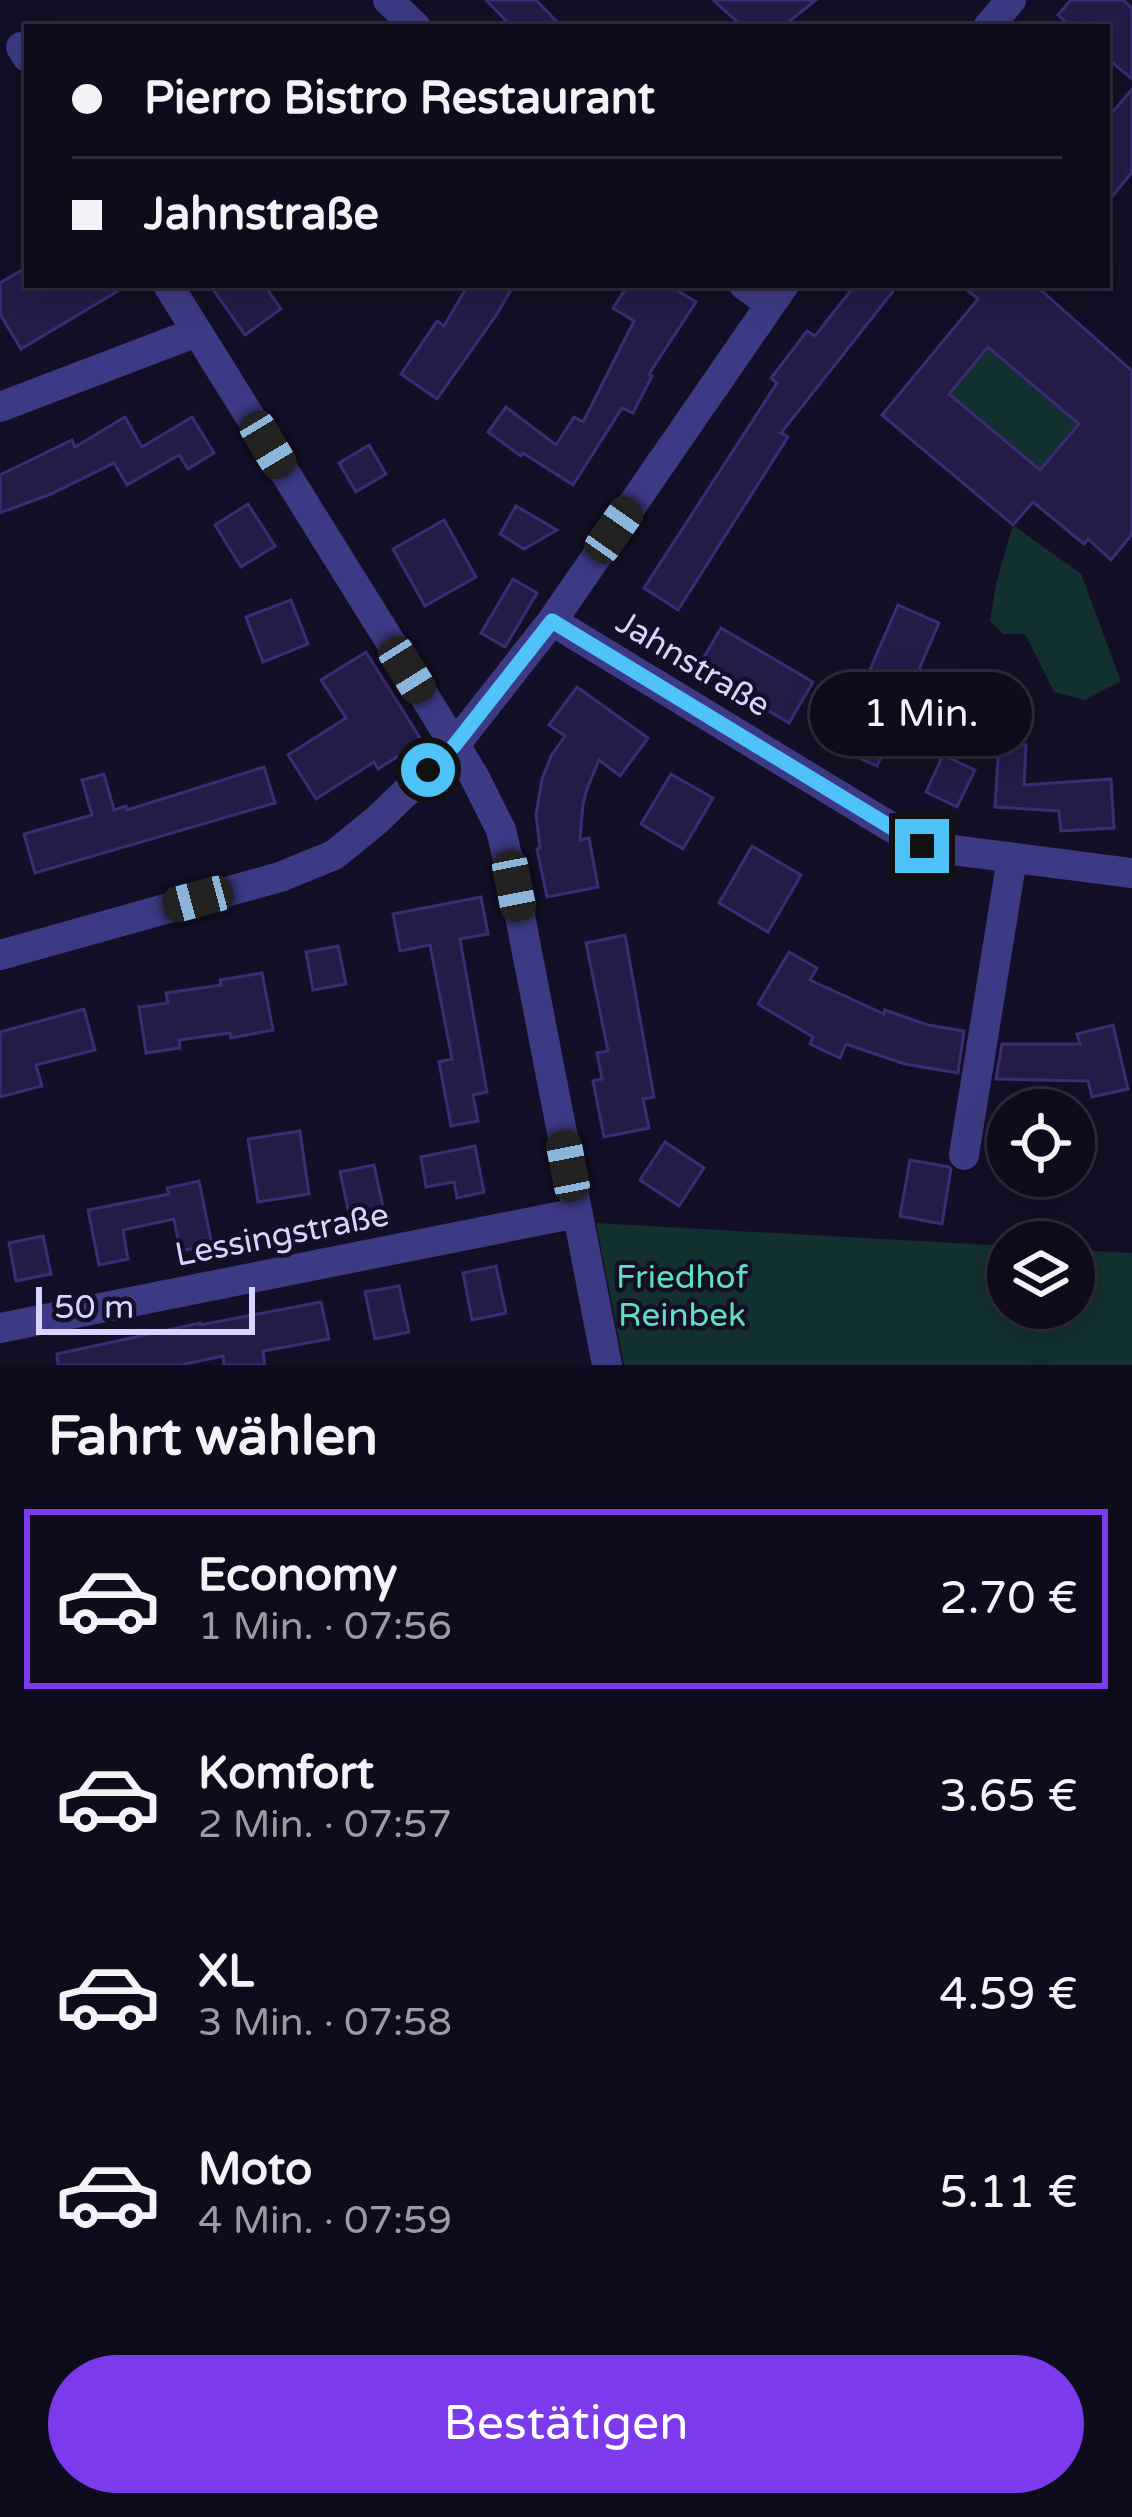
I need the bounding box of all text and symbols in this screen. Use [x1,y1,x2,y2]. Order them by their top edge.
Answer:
text: Pierro Bistro Restaurant [144,72,655,126]
text: Jahnstraße [144,188,379,242]
car [234,405,302,485]
car [579,490,649,570]
street label: Jahnstraße [609,603,777,725]
car [373,630,441,710]
callout: 1 Min. [811,672,1033,756]
text: 1 Min. [863,690,979,737]
route start [401,743,455,797]
route end [895,819,949,873]
car [489,847,539,925]
car [159,872,237,926]
map controls [987,1089,1095,1329]
button: locate [987,1089,1095,1197]
car [543,1127,593,1205]
street label: Lessingstraße [172,1195,392,1275]
button: layers [987,1221,1095,1329]
park label: Friedhof Reinbek [616,1258,748,1335]
scale bar [36,1281,255,1334]
text: 50 m [54,1288,134,1327]
text: Fahrt wählen [48,1404,378,1469]
icon: car [54,1545,162,1653]
text: Economy [198,1549,397,1603]
text: 2.70 € [940,1572,1078,1626]
text: 1 Min. · 07:56 [198,1603,452,1650]
icon: car [54,1743,162,1851]
text: Komfort [198,1747,374,1801]
text: 3.65 € [939,1770,1078,1824]
text: 2 Min. · 07:57 [198,1801,452,1848]
icon: car [54,1941,162,2049]
text: XL [198,1945,254,1999]
text: 4.59 € [939,1968,1078,2022]
text: 3 Min. · 07:58 [198,1999,452,2046]
icon: car [54,2139,162,2247]
text: Moto [198,2143,312,2197]
text: 5.11 € [940,2166,1078,2220]
text: 4 Min. · 07:59 [198,2197,452,2244]
button: Bestätigen [48,2355,1084,2493]

